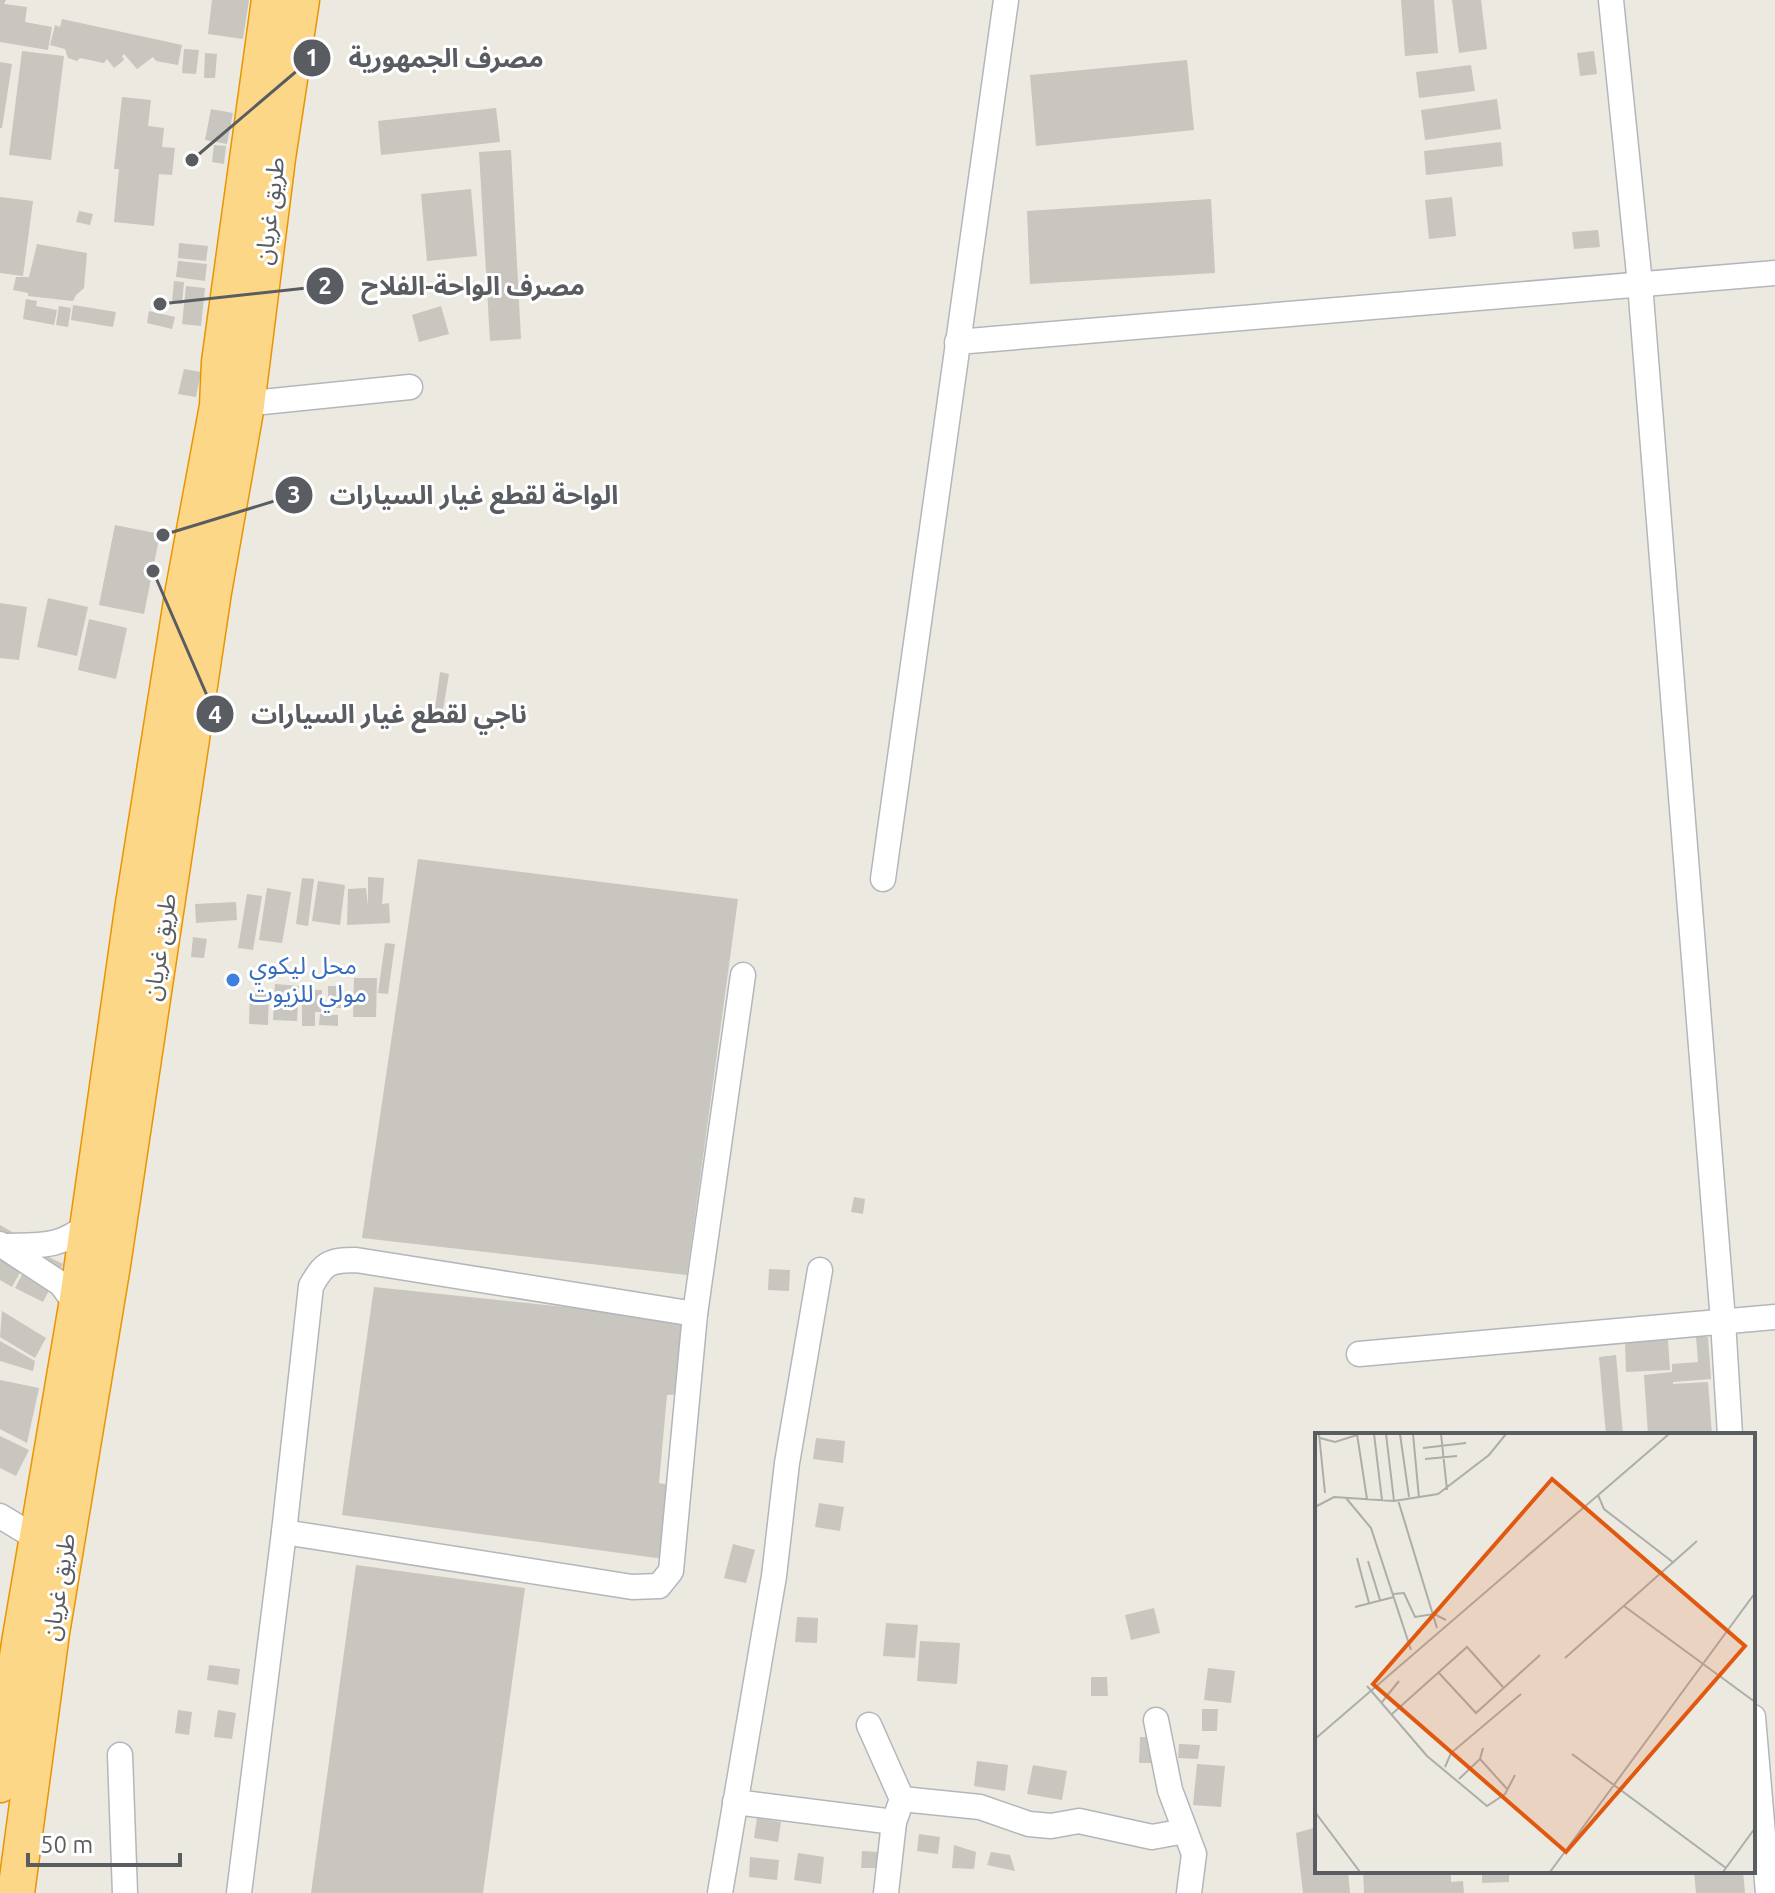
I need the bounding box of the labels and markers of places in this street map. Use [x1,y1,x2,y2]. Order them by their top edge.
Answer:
callout: مصرف الجمهورية [292,33,559,83]
callout: مصرف الواحة-الفلاح [305,261,600,311]
callout: الواحة لقطع غيار السيارات [274,470,634,520]
callout: ناجي لقطع غيار السيارات [195,689,543,739]
place label: محل ليكوي مولي للزيوت [249,952,367,1013]
marker: محل ليكوي مولي للزيوت [224,971,242,989]

